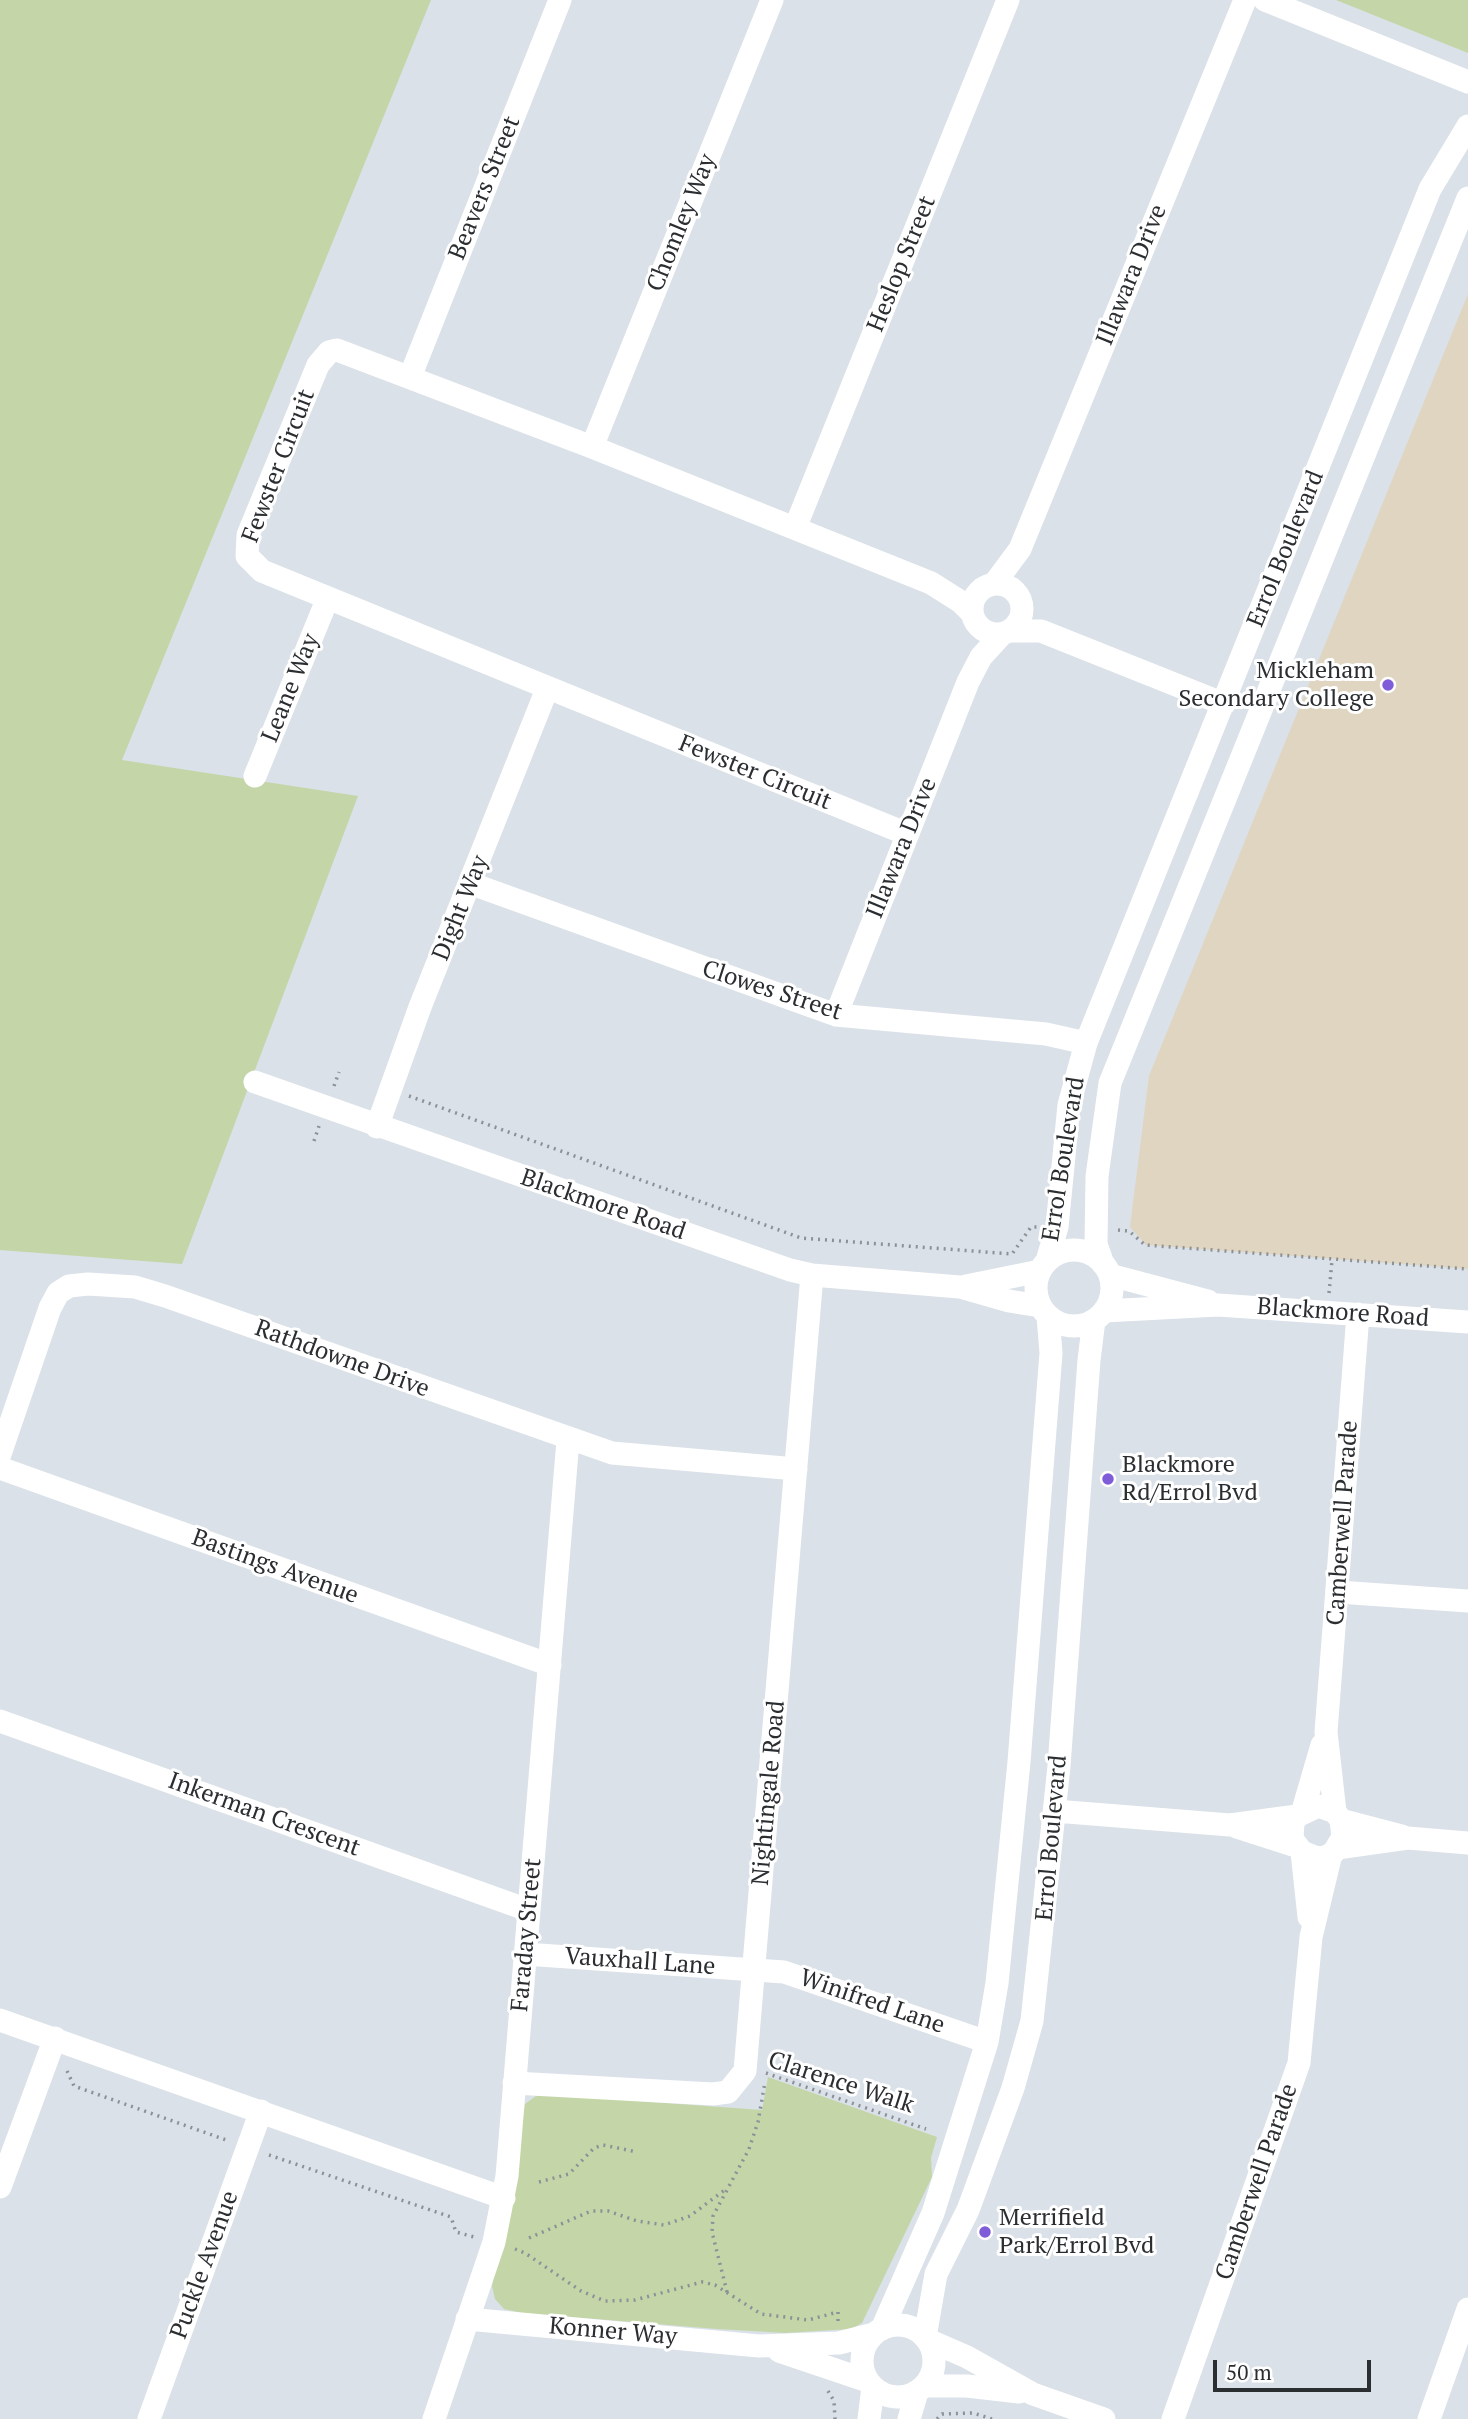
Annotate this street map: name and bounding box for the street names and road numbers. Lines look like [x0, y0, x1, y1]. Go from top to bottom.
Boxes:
street label: Beavers Street [443, 112, 527, 264]
street label: Chomley Way [641, 150, 723, 296]
street label: Heslop Street [862, 192, 942, 336]
street label: Illawara Drive [1091, 201, 1173, 349]
street label: Fewster Circuit [237, 385, 321, 547]
street label: Errol Boulevard [1242, 467, 1330, 631]
street label: Leane Way [256, 629, 326, 747]
street label: Fewster Circuit [675, 729, 835, 817]
street label: Illawara Drive [861, 774, 943, 922]
street label: Dight Way [427, 851, 495, 965]
street label: Clowes Street [699, 955, 845, 1027]
street label: Errol Boulevard [1037, 1075, 1091, 1243]
street label: Blackmore Road [517, 1163, 689, 1247]
street label: Blackmore Road [1256, 1293, 1430, 1333]
street label: Rathdowne Drive [251, 1314, 433, 1404]
street label: Camberwell Parade [1321, 1419, 1365, 1627]
street label: Bastings Avenue [188, 1524, 362, 1610]
street label: Nightingale Road [747, 1699, 791, 1887]
street label: Errol Boulevard [1030, 1754, 1074, 1922]
street label: Inkerman Crescent [164, 1767, 364, 1863]
street label: Faraday Street [506, 1857, 548, 2013]
street label: Vauxhall Lane [564, 1942, 716, 1982]
street label: Winifred Lane [796, 1964, 948, 2040]
street label: Clarence Walk [764, 2046, 918, 2120]
street label: Camberwell Parade [1210, 2080, 1304, 2284]
street label: Puckle Avenue [165, 2187, 245, 2343]
street label: Konner Way [548, 2312, 678, 2352]

